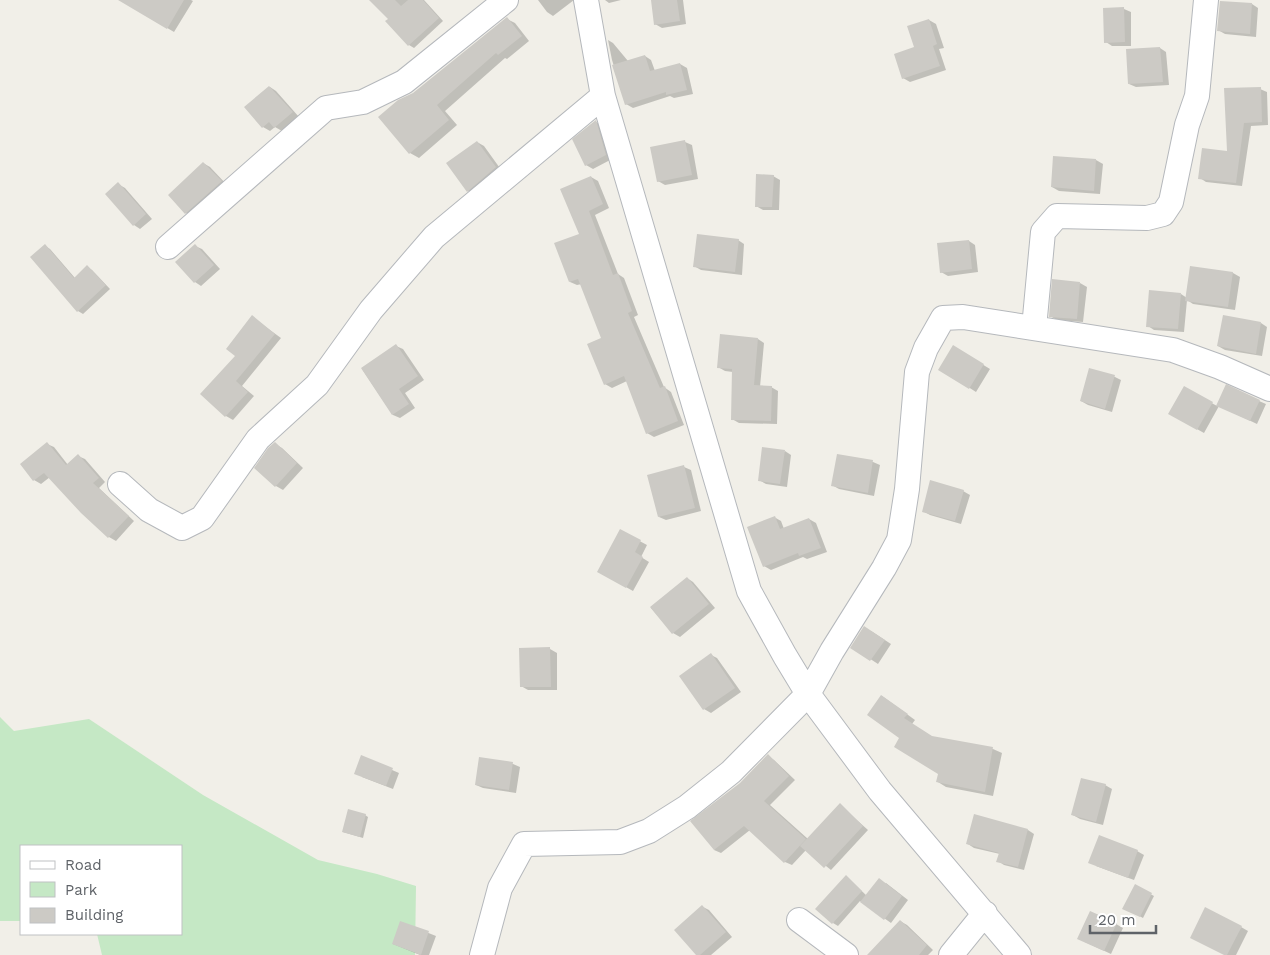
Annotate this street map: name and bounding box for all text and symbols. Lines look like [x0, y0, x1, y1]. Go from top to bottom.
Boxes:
legend [20, 845, 182, 935]
text: Road [65, 856, 102, 874]
text: Park [65, 881, 98, 899]
scale bar [1090, 902, 1156, 934]
text: Building [65, 906, 123, 924]
text: 20 m [1098, 911, 1136, 929]

